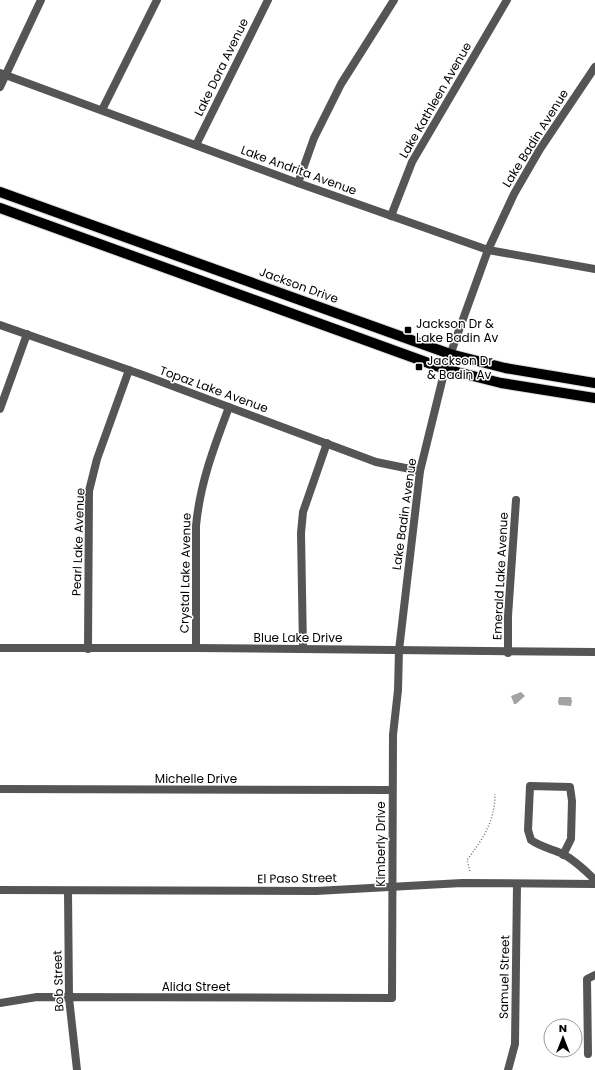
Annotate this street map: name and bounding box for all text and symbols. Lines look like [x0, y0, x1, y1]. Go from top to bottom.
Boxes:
street label: Lake Dora Avenue [190, 15, 252, 119]
street label: Lake Kathleen Avenue [395, 39, 475, 161]
street label: Lake Badin Avenue [498, 86, 572, 190]
street label: Lake Andrita Avenue [239, 141, 359, 199]
street label: Jackson Drive [257, 263, 341, 307]
place label: Jackson Dr & Lake Badin Av [416, 315, 499, 346]
marker: Jackson Dr & Lake Badin Av [403, 325, 413, 335]
place label: Jackson Dr & Badin Av [427, 352, 493, 383]
street label: Topaz Lake Avenue [157, 361, 271, 417]
marker: Jackson Dr & Badin Av [414, 362, 424, 372]
street label: Lake Badin Avenue [388, 457, 420, 571]
street label: Pearl Lake Avenue [68, 488, 88, 596]
street label: Emerald Lake Avenue [488, 512, 512, 640]
street label: Crystal Lake Avenue [175, 513, 195, 633]
street label: Blue Lake Drive [254, 629, 342, 646]
street label: Michelle Drive [155, 770, 237, 787]
street label: Kimberly Drive [372, 801, 389, 887]
street label: El Paso Street [257, 869, 337, 887]
street label: Samuel Street [495, 935, 513, 1019]
street label: Bob Street [48, 950, 68, 1012]
street label: Alida Street [162, 978, 230, 995]
north arrow [543, 1018, 583, 1058]
text: N [559, 1020, 567, 1036]

